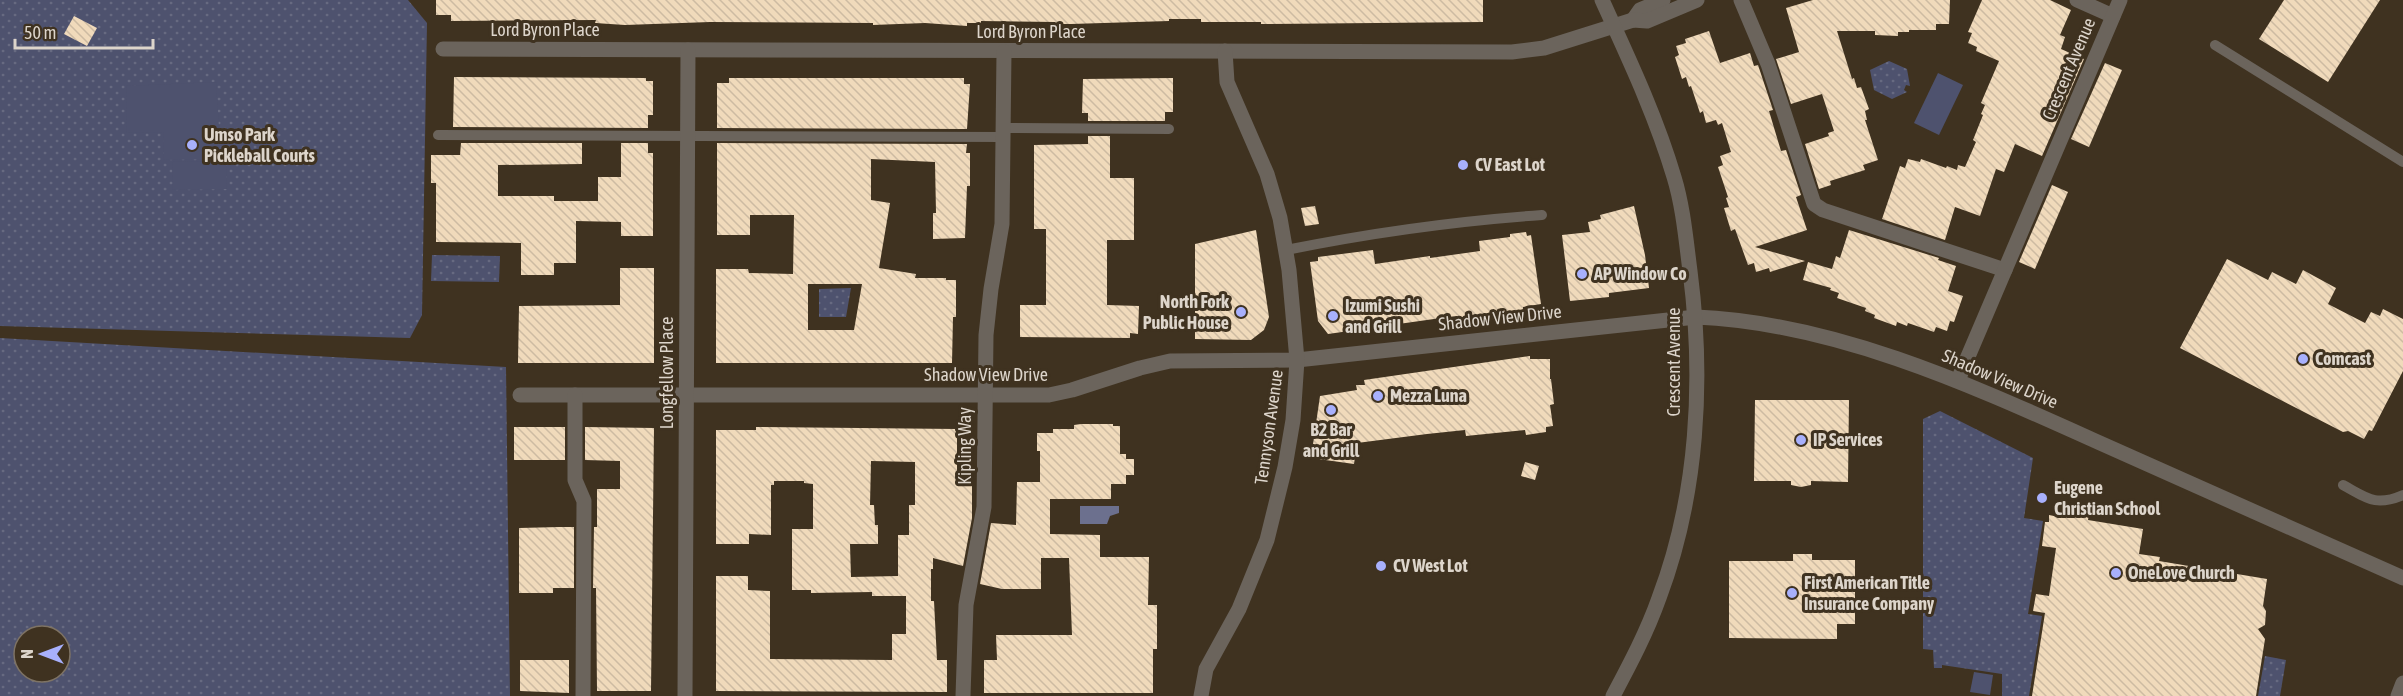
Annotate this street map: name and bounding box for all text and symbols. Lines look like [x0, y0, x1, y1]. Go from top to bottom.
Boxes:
scale bar [15, 12, 153, 50]
street label: Crescent Avenue [2038, 15, 2099, 123]
street label: Lord Byron Place [490, 19, 600, 40]
street label: Lord Byron Place [976, 21, 1086, 42]
text: 50 m [24, 22, 56, 43]
place label: Umso Park Pickleball Courts [204, 124, 316, 166]
marker: Umso Park Pickleball Courts [185, 138, 199, 152]
place label: CV East Lot [1475, 154, 1546, 175]
marker: CV East Lot [1456, 158, 1470, 172]
place label: AP Window Co [1593, 263, 1687, 284]
marker: AP Window Co [1575, 267, 1589, 281]
place label: North Fork Public House [1143, 291, 1230, 333]
place label: Izumi Sushi and Grill [1345, 295, 1420, 337]
street label: Shadow View Drive [1437, 301, 1563, 334]
marker: North Fork Public House [1234, 305, 1248, 319]
street label: Crescent Avenue [1663, 308, 1684, 416]
marker: Izumi Sushi and Grill [1326, 309, 1340, 323]
street label: Longfellow Place [656, 317, 677, 429]
street label: Shadow View Drive [1939, 345, 2061, 412]
place label: Comcast [2315, 348, 2372, 369]
marker: Comcast [2296, 352, 2310, 366]
street label: Shadow View Drive [924, 364, 1048, 385]
street label: Tennyson Avenue [1250, 368, 1287, 486]
place label: Mezza Luna [1390, 385, 1467, 406]
marker: Mezza Luna [1371, 389, 1385, 403]
marker: B2 Bar and Grill [1324, 403, 1338, 417]
street label: Kipling Way [954, 407, 975, 485]
place label: B2 Bar and Grill [1303, 419, 1360, 461]
place label: IP Services [1813, 429, 1883, 450]
marker: IP Services [1794, 433, 1808, 447]
place label: Eugene Christian School [2054, 477, 2160, 519]
marker: Eugene Christian School [2035, 491, 2049, 505]
place label: CV West Lot [1393, 555, 1468, 576]
marker: CV West Lot [1374, 559, 1388, 573]
place label: OneLove Church [2128, 562, 2235, 583]
marker: OneLove Church [2109, 566, 2123, 580]
place label: First American Title Insurance Company [1804, 572, 1935, 614]
marker: First American Title Insurance Company [1785, 586, 1799, 600]
north arrow [12, 624, 72, 684]
text: N [18, 649, 36, 659]

